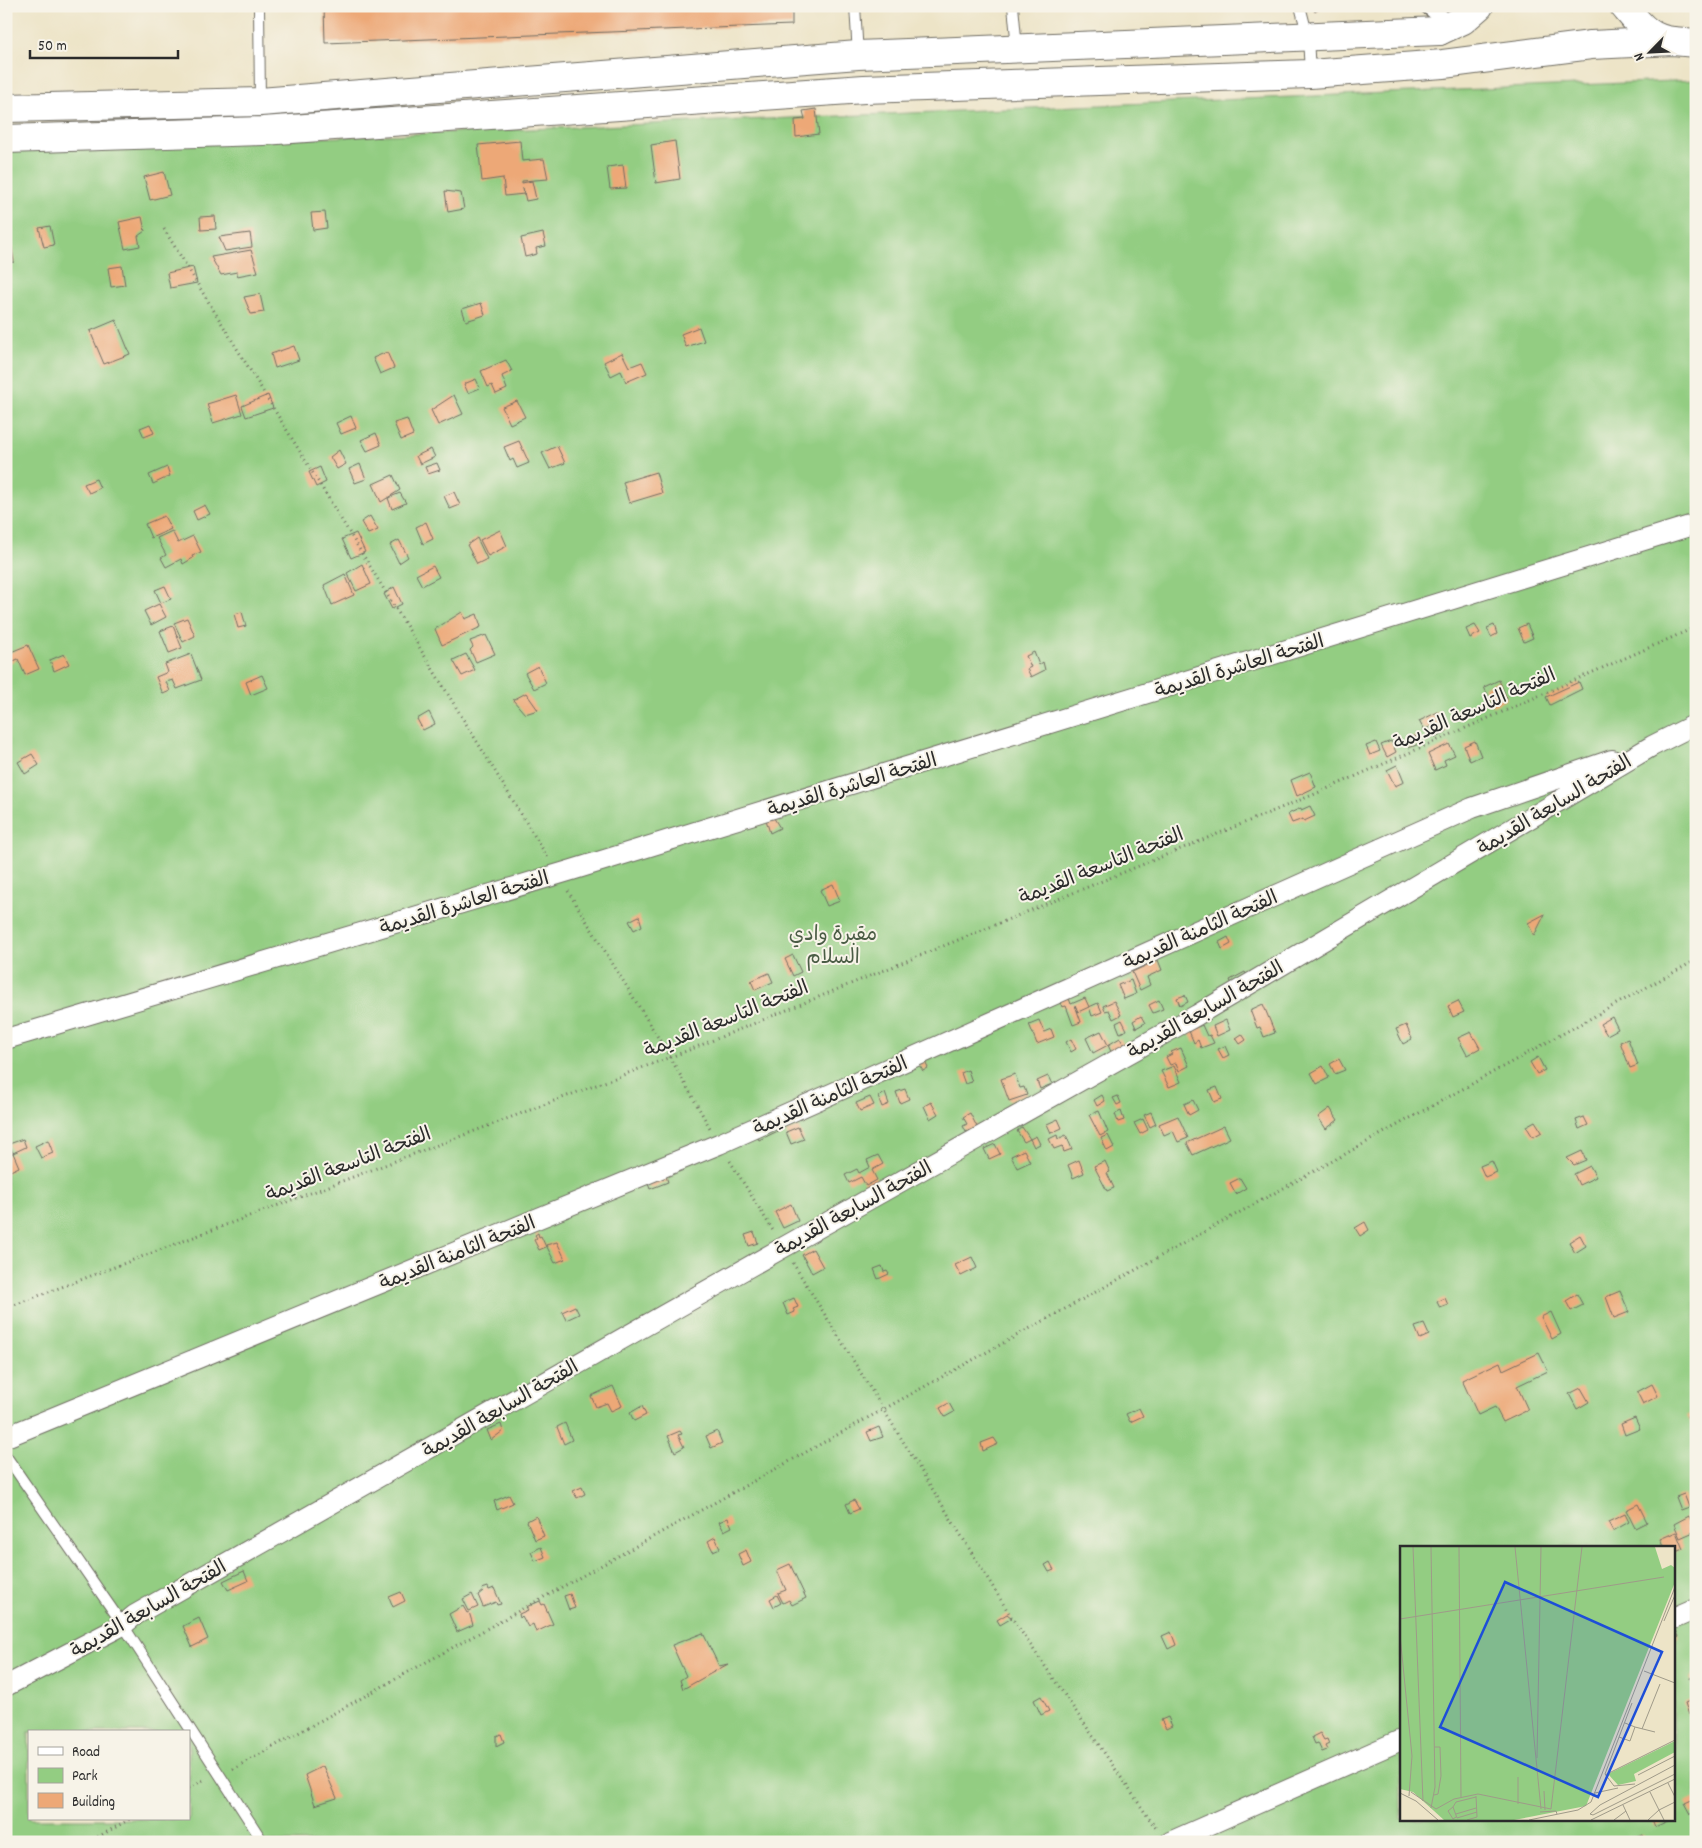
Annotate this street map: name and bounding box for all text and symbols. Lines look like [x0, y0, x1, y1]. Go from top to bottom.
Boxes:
scale bar [30, 28, 178, 60]
north arrow [1624, 28, 1674, 78]
text: 50 m [38, 36, 67, 58]
text: N [1629, 49, 1650, 64]
street label: الفتحة العاشرة القديمة [1152, 629, 1328, 707]
street label: الفتحة التاسعة القديمة [1389, 662, 1561, 759]
street label: الفتحة العاشرة القديمة [765, 748, 941, 826]
street label: الفتحة السابعة القديمة [1473, 749, 1638, 864]
street label: الفتحة التاسعة القديمة [1016, 822, 1189, 914]
street label: الفتحة العاشرة القديمة [377, 866, 553, 944]
street label: الفتحة الثامنة القديمة [1119, 885, 1283, 978]
park label: مقبرة وادي السلام [789, 922, 877, 973]
street label: الفتحة السابعة القديمة [1123, 955, 1290, 1068]
street label: الفتحة التاسعة القديمة [641, 975, 814, 1067]
street label: الفتحة الثامنة القديمة [749, 1051, 913, 1144]
street label: الفتحة التاسعة القديمة [262, 1121, 436, 1210]
street label: الفتحة السابعة القديمة [771, 1156, 938, 1266]
street label: الفتحة الثامنة القديمة [376, 1211, 541, 1299]
street label: الفتحة السابعة القديمة [418, 1354, 585, 1467]
inset map [1400, 1546, 1674, 1820]
street label: الفتحة السابعة القديمة [66, 1554, 233, 1667]
legend [28, 1730, 190, 1820]
text: Road [72, 1742, 100, 1764]
text: Park [72, 1766, 98, 1788]
text: Building [72, 1792, 115, 1814]

